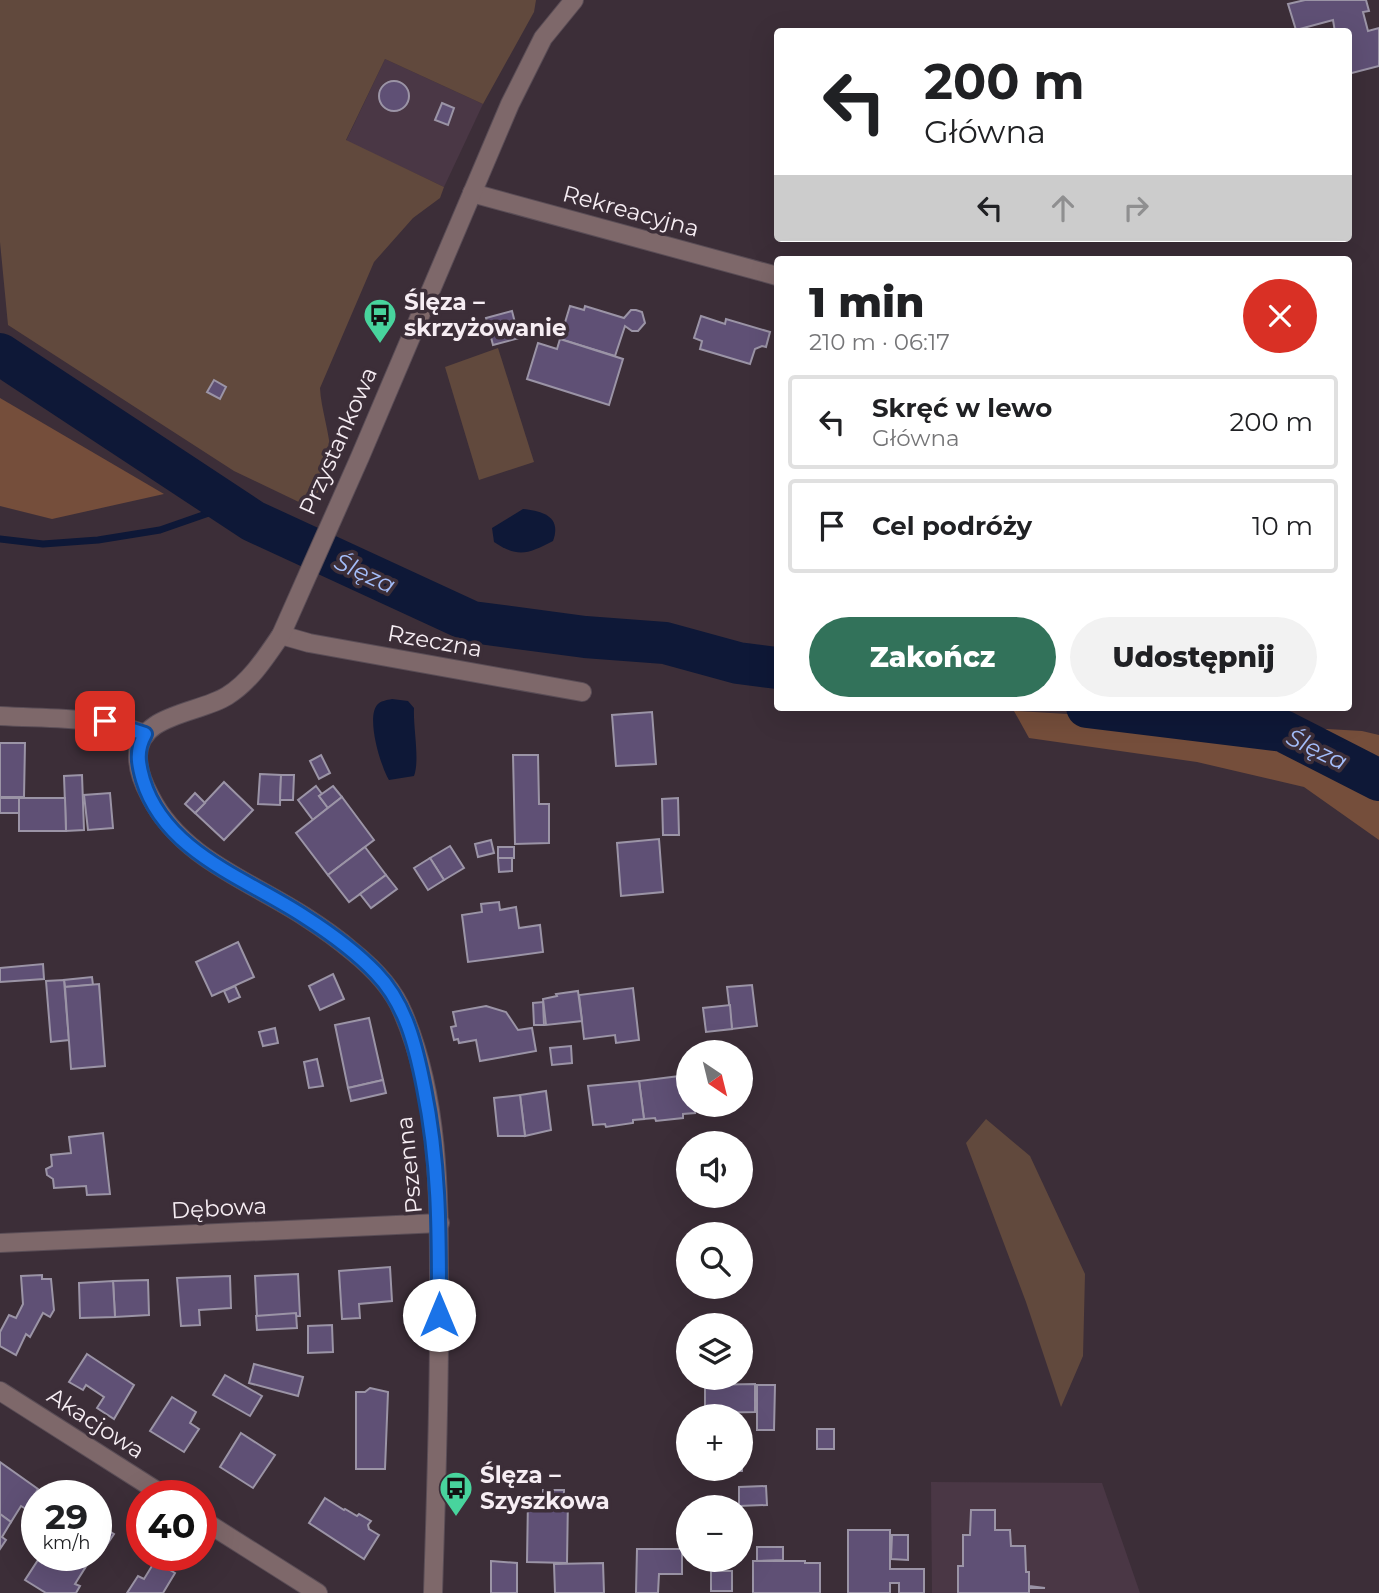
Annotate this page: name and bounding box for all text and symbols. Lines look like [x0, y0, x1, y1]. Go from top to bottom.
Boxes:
text: 200 m [924, 52, 1085, 111]
icon: left [809, 56, 900, 147]
text: Główna [924, 112, 1046, 151]
street label: Rekreacyjna [560, 179, 702, 243]
icon: left [971, 189, 1009, 227]
icon: ahead [1044, 189, 1082, 227]
icon: right [1117, 189, 1155, 227]
text: 1 min [809, 276, 925, 328]
button: close [1243, 279, 1317, 353]
place label: Ślęza – skrzyżowanie [404, 288, 567, 342]
bus stop icon: Ślęza – skrzyżowanie [361, 296, 399, 345]
text: 210 m · 06:17 [809, 328, 950, 356]
street label: Przystankowa [293, 363, 383, 519]
text: Skręć w lewo [872, 392, 1052, 424]
icon: left [813, 403, 851, 441]
text: 200 m [1229, 406, 1313, 438]
text: Główna [872, 424, 960, 452]
icon: arrive [813, 507, 851, 545]
text: Cel podróży [872, 510, 1032, 542]
text: 10 m [1252, 510, 1313, 542]
water label: Ślęza [330, 546, 400, 600]
button: Zakończ [809, 617, 1056, 697]
button: Udostępnij [1070, 617, 1317, 697]
street label: Rzeczna [385, 619, 485, 663]
pin [75, 691, 135, 751]
icon: arrive [86, 702, 124, 740]
water label: Ślęza [1282, 722, 1352, 776]
north arrow [676, 1040, 752, 1116]
map controls [676, 1040, 753, 1572]
street label: Pszenna [390, 1115, 428, 1215]
button: sound [676, 1131, 753, 1208]
street label: Dębowa [170, 1192, 268, 1224]
button: search [676, 1222, 753, 1299]
position arrow [402, 1278, 476, 1352]
button: layers [676, 1313, 753, 1390]
street label: Akacjowa [42, 1381, 150, 1465]
button: + [676, 1404, 753, 1481]
place label: Ślęza – Szyszkowa [480, 1461, 610, 1515]
bus stop icon: Ślęza – Szyszkowa [437, 1469, 475, 1518]
speed limit sign: 40 [126, 1480, 217, 1571]
text: 29 [45, 1495, 88, 1538]
button: − [676, 1495, 753, 1572]
text: km/h [42, 1532, 91, 1554]

